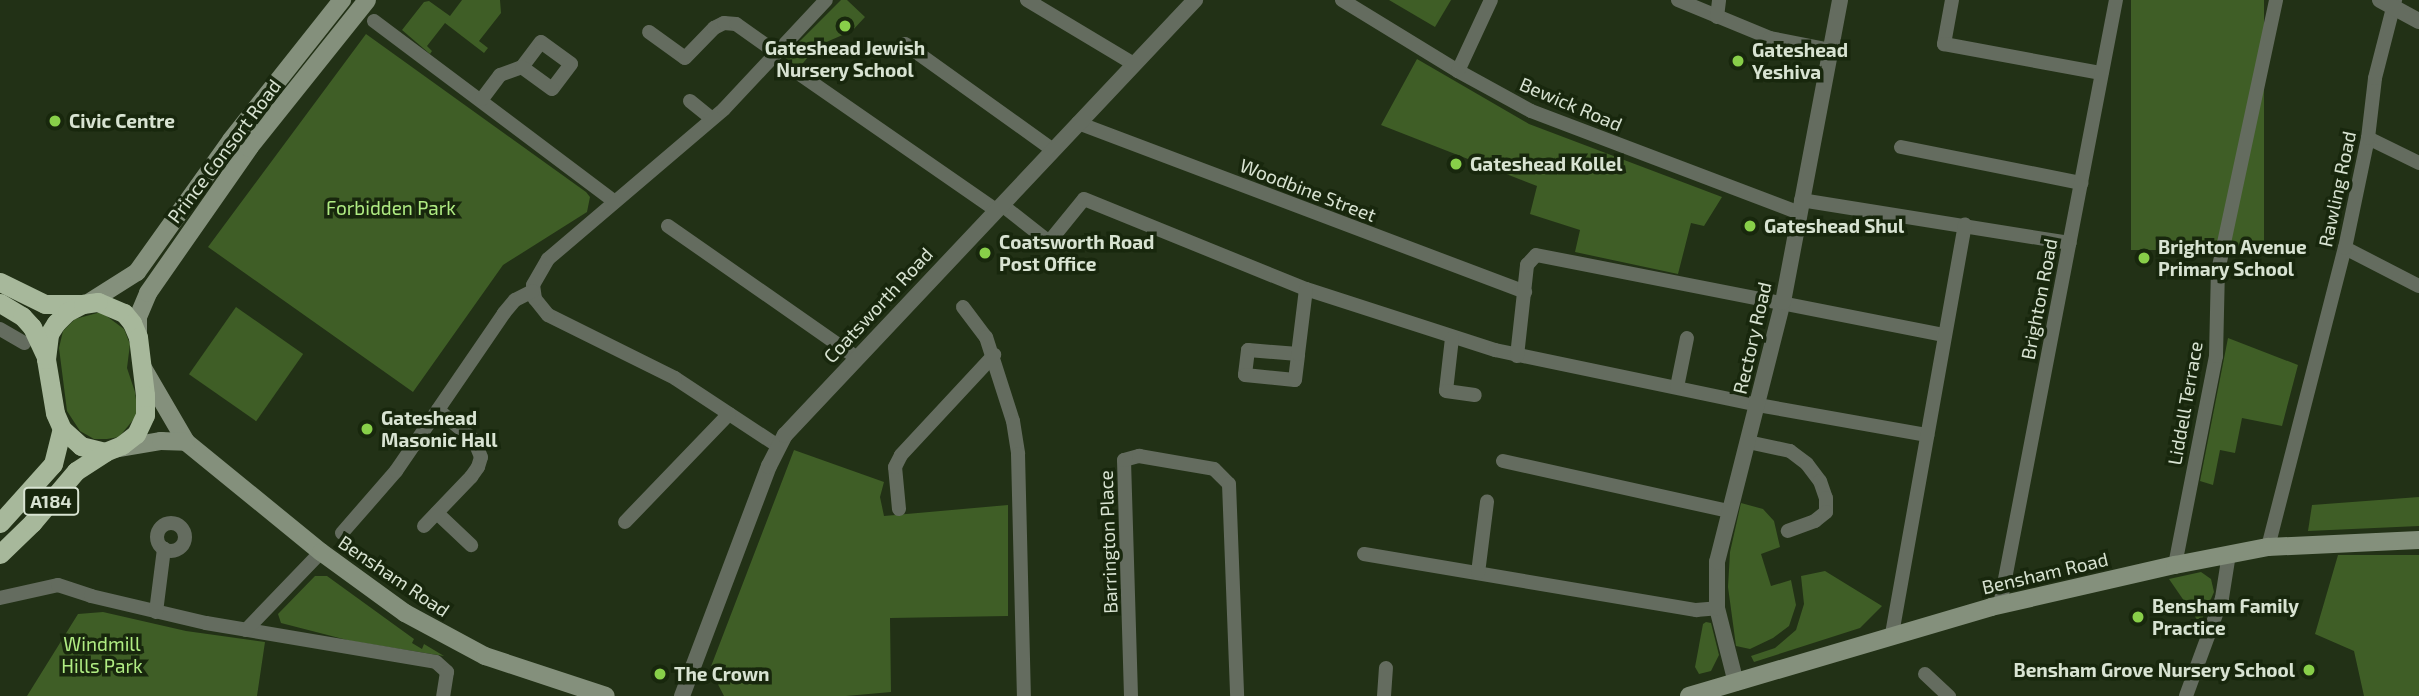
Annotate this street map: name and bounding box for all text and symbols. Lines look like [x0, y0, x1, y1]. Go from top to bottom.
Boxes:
marker: Gateshead Jewish Nursery School [837, 18, 853, 34]
place label: Gateshead Jewish Nursery School [765, 37, 925, 81]
place label: Gateshead Yeshiva [1752, 39, 1848, 83]
marker: Gateshead Yeshiva [1730, 53, 1746, 69]
street label: Bewick Road [1516, 72, 1626, 136]
street label: Prince Consort Road [163, 75, 285, 227]
place label: Civic Centre [69, 110, 175, 132]
marker: Civic Centre [47, 113, 63, 129]
street label: Rawling Road [2314, 129, 2360, 249]
place label: Gateshead Kollel [1470, 153, 1622, 175]
street label: Woodbine Street [1237, 154, 1379, 226]
marker: Gateshead Kollel [1448, 156, 1464, 172]
park label: Forbidden Park [326, 197, 456, 219]
place label: Gateshead Shul [1764, 215, 1904, 237]
marker: Gateshead Shul [1742, 218, 1758, 234]
place label: Coatsworth Road Post Office [999, 231, 1154, 275]
place label: Brighton Avenue Primary School [2158, 236, 2307, 280]
street label: Brighton Road [2016, 237, 2062, 361]
street label: Coatsworth Road [819, 243, 937, 367]
marker: Coatsworth Road Post Office [977, 245, 993, 261]
marker: Brighton Avenue Primary School [2136, 250, 2152, 266]
street label: Rectory Road [1728, 279, 1776, 397]
street label: Liddell Terrace [2163, 339, 2207, 467]
place label: Gateshead Masonic Hall [381, 407, 497, 451]
marker: Gateshead Masonic Hall [359, 421, 375, 437]
street label: Barrington Place [1094, 470, 1122, 614]
road number: A184 [23, 486, 79, 516]
street label: Bensham Road [334, 531, 454, 621]
street label: Bensham Road [1980, 547, 2110, 599]
place label: Bensham Family Practice [2152, 595, 2299, 639]
marker: Bensham Family Practice [2130, 609, 2146, 625]
park label: Windmill Hills Park [61, 633, 143, 677]
place label: Bensham Grove Nursery School [2013, 659, 2295, 681]
marker: Bensham Grove Nursery School [2301, 662, 2317, 678]
place label: The Crown [674, 663, 769, 685]
marker: The Crown [652, 666, 668, 682]

